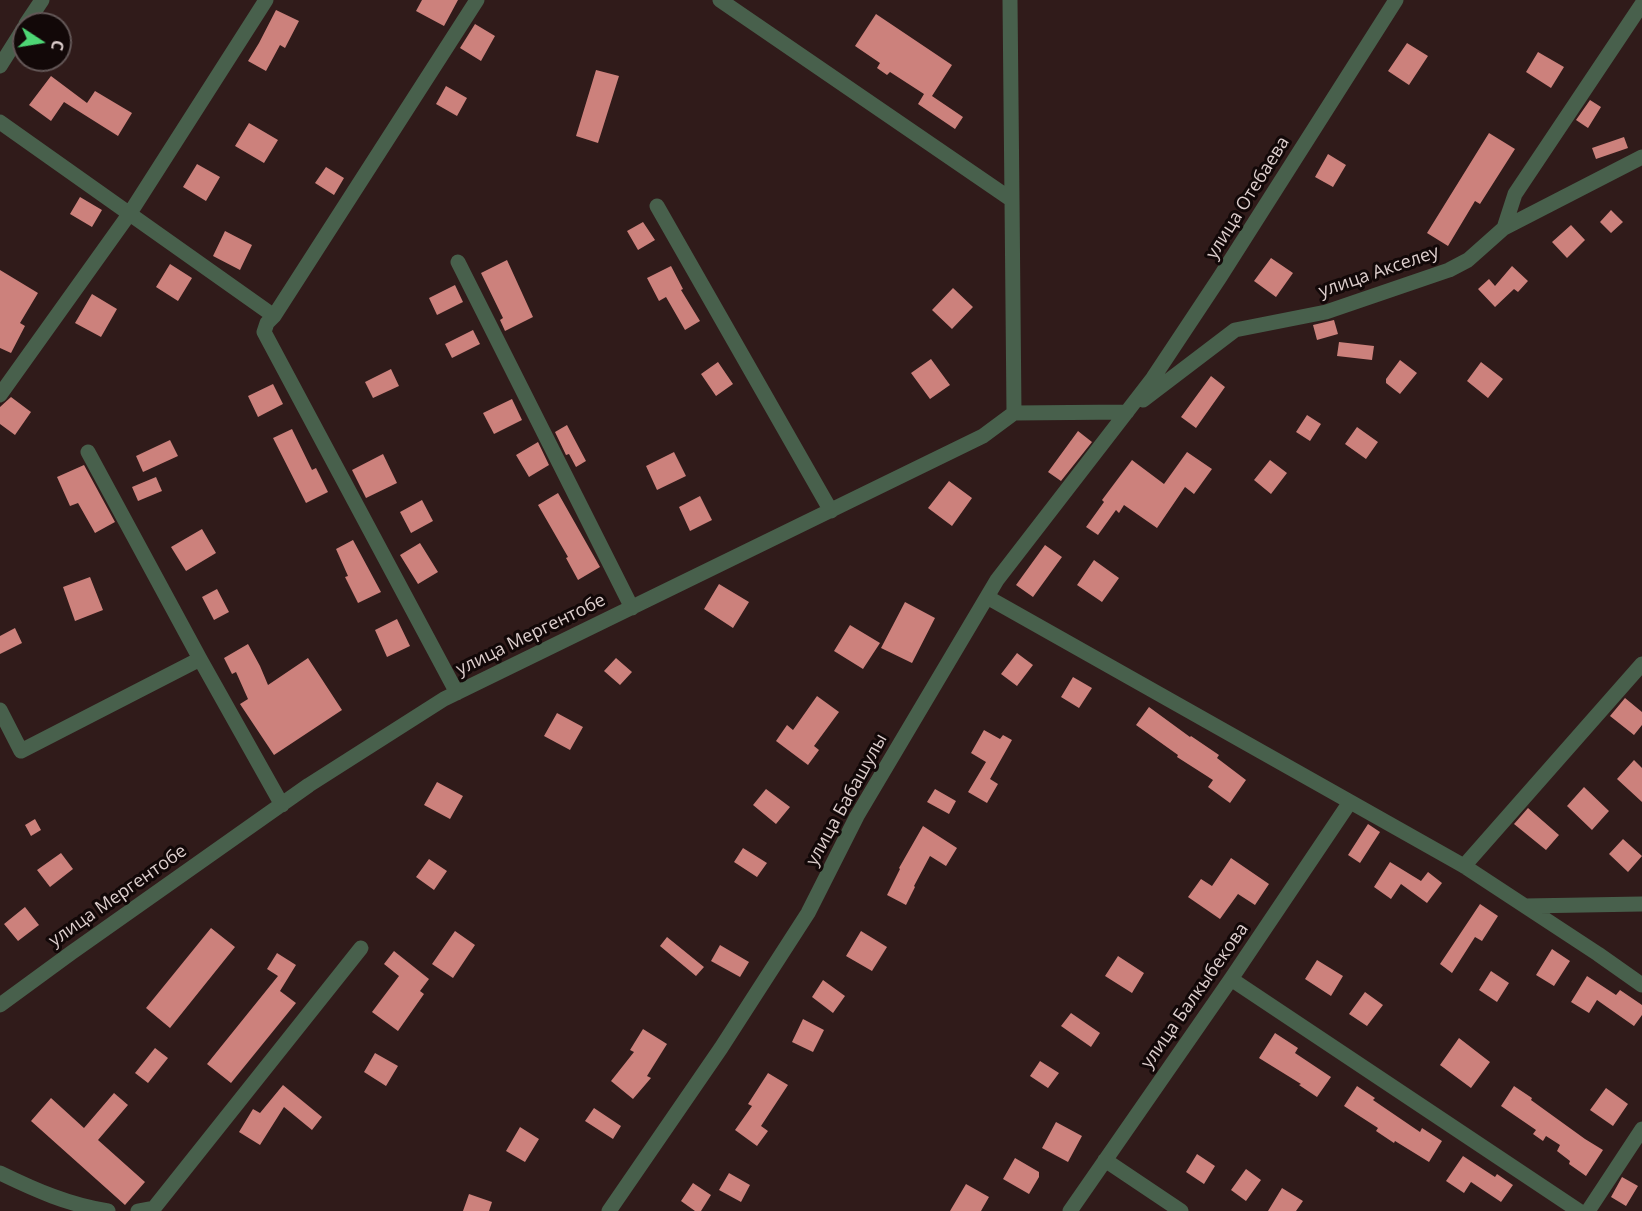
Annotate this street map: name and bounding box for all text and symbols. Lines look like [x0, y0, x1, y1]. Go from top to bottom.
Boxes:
north arrow [12, 12, 72, 72]
text: С [46, 38, 69, 53]
street label: улица Отебаева [1202, 133, 1294, 263]
street label: улица Акселеу [1316, 241, 1442, 303]
street label: улица Мергентобе [453, 589, 609, 681]
street label: улица Бабашулы [802, 730, 892, 870]
street label: улица Мергентобе [45, 840, 191, 952]
street label: улица Балкыбекова [1137, 919, 1253, 1073]

